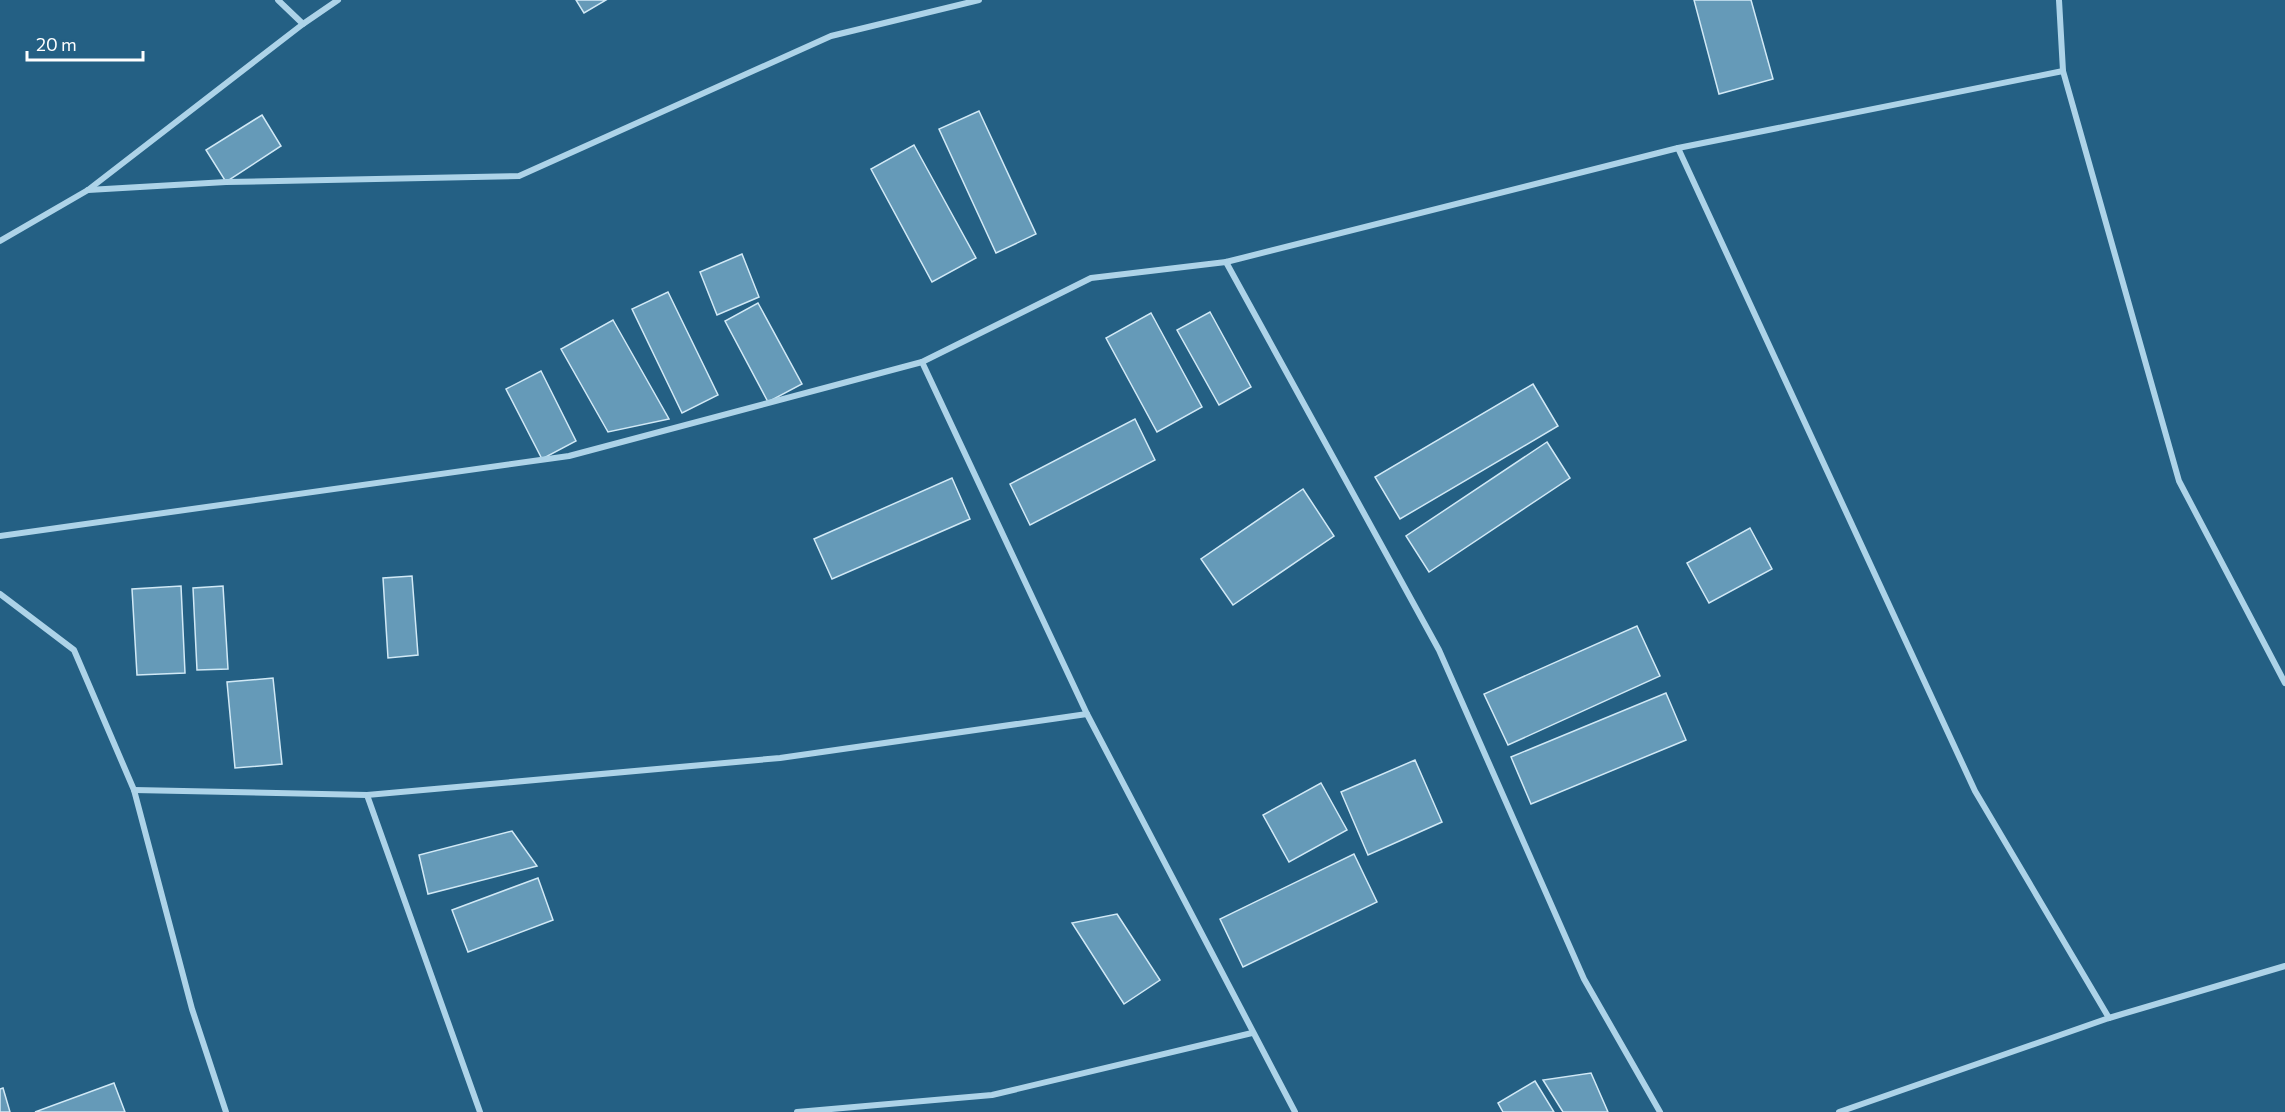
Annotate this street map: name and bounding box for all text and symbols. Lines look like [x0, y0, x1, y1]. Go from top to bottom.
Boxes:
scale bar [27, 24, 142, 62]
text: 20 m [36, 33, 77, 55]

